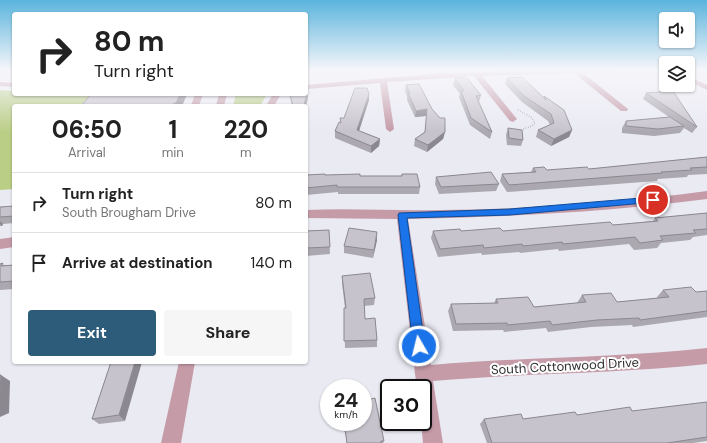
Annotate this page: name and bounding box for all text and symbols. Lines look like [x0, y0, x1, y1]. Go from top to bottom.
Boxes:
map controls [659, 12, 695, 92]
button: sound [659, 12, 695, 48]
text: 80 m [94, 23, 164, 60]
icon: right [28, 28, 80, 80]
button: layers [659, 56, 695, 92]
text: Turn right [94, 59, 174, 83]
text: 06:50 [52, 114, 122, 145]
text: 1 [168, 114, 177, 145]
text: 220 [224, 114, 268, 145]
text: Arrival [68, 144, 106, 161]
text: min [162, 144, 184, 161]
text: m [240, 144, 252, 161]
pin [636, 183, 670, 217]
text: Turn right [62, 184, 133, 204]
icon: arrive [642, 189, 664, 211]
icon: right [28, 192, 50, 214]
text: 80 m [255, 193, 292, 213]
text: South Brougham Drive [62, 204, 196, 221]
icon: arrive [28, 252, 50, 274]
text: Arrive at destination [62, 253, 213, 273]
text: 140 m [251, 253, 292, 273]
button: Exit [28, 310, 156, 356]
button: Share [164, 310, 292, 356]
position arrow [398, 325, 440, 367]
street label: South Cottonwood Drive [491, 354, 639, 378]
speed limit sign: 30 [380, 379, 432, 431]
text: 24 [334, 387, 358, 413]
text: km/h [334, 408, 358, 421]

